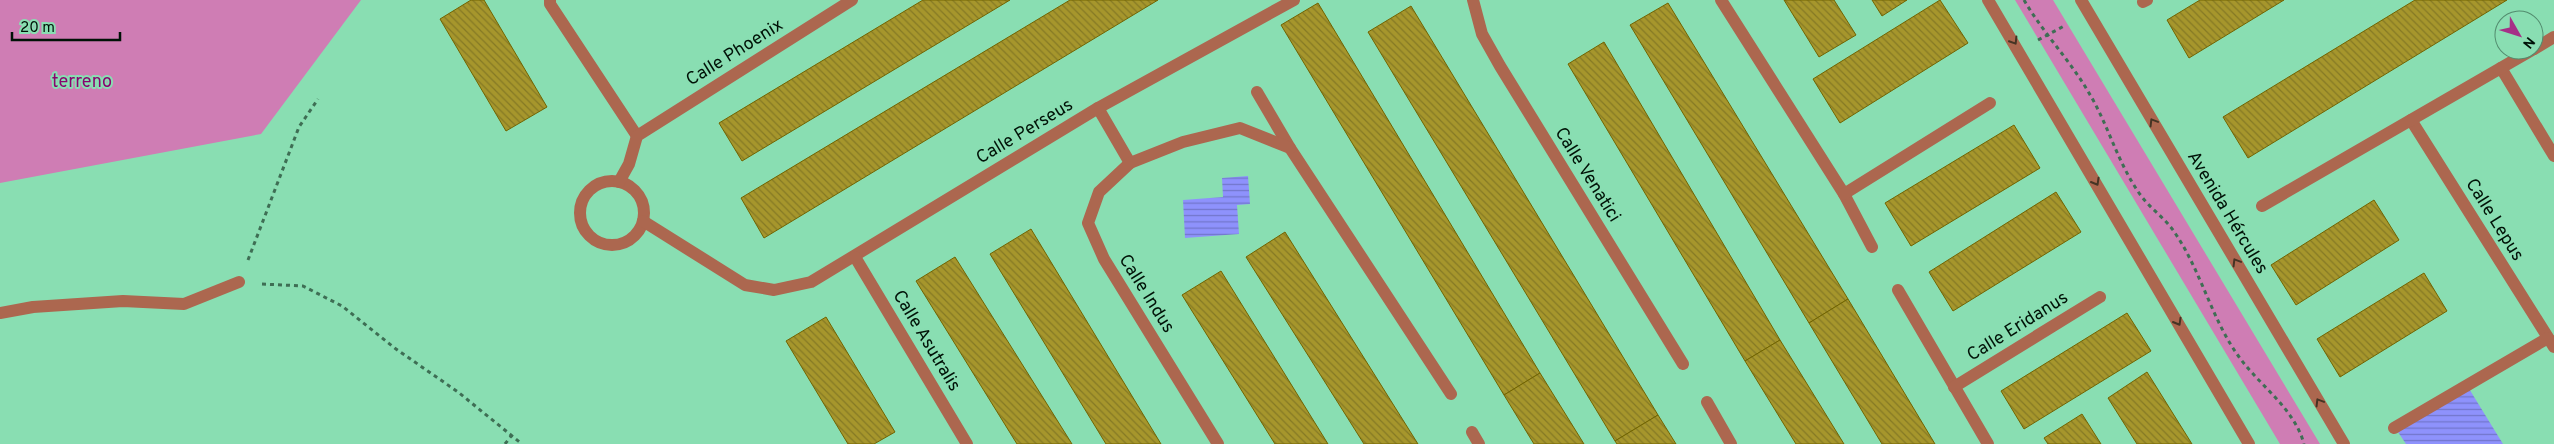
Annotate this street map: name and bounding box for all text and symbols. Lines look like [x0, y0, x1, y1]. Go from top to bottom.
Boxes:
scale bar [12, 10, 120, 42]
north arrow [2494, 10, 2544, 60]
street label: Calle Phoenix [682, 14, 788, 92]
text: 20 m [20, 19, 55, 38]
text: N [2518, 33, 2538, 51]
one-way arrow [2007, 36, 2017, 45]
park label: terreno [52, 71, 112, 94]
street label: Calle Perseus [972, 94, 1078, 170]
one-way arrow [2150, 119, 2160, 128]
street label: Calle Venatici [1549, 123, 1625, 227]
street label: Avenida Hércules [2181, 147, 2273, 279]
street label: Calle Lepus [2460, 174, 2528, 266]
one-way arrow [2090, 176, 2100, 185]
street label: Calle Indus [1113, 250, 1179, 338]
one-way arrow [2233, 259, 2243, 268]
street label: Calle Asutralis [887, 286, 965, 396]
street label: Calle Eridanus [1963, 287, 2073, 367]
one-way arrow [2171, 317, 2181, 326]
one-way arrow [2315, 399, 2325, 408]

